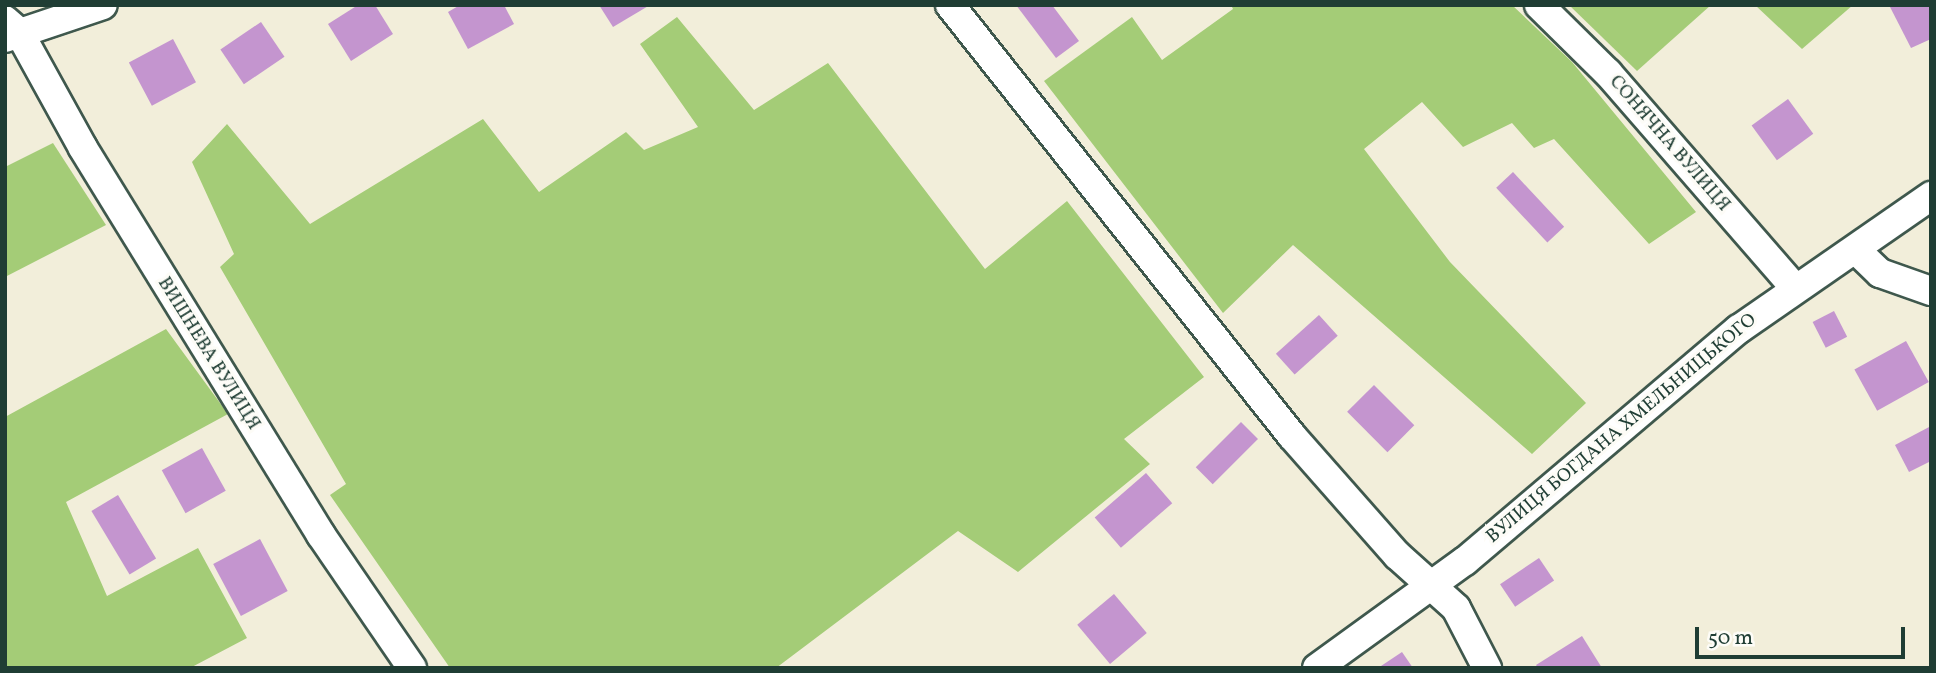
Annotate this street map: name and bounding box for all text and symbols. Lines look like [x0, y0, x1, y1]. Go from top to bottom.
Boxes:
street label: СОНЯЧНА ВУЛИЦЯ [1604, 71, 1734, 217]
street label: ВИШНЕВА ВУЛИЦЯ [152, 273, 264, 435]
street label: ВУЛИЦЯ БОГДАНА ХМЕЛЬНИЦЬКОГО [1482, 309, 1762, 549]
scale bar [1698, 614, 1908, 658]
text: 50 m [1708, 624, 1753, 653]

